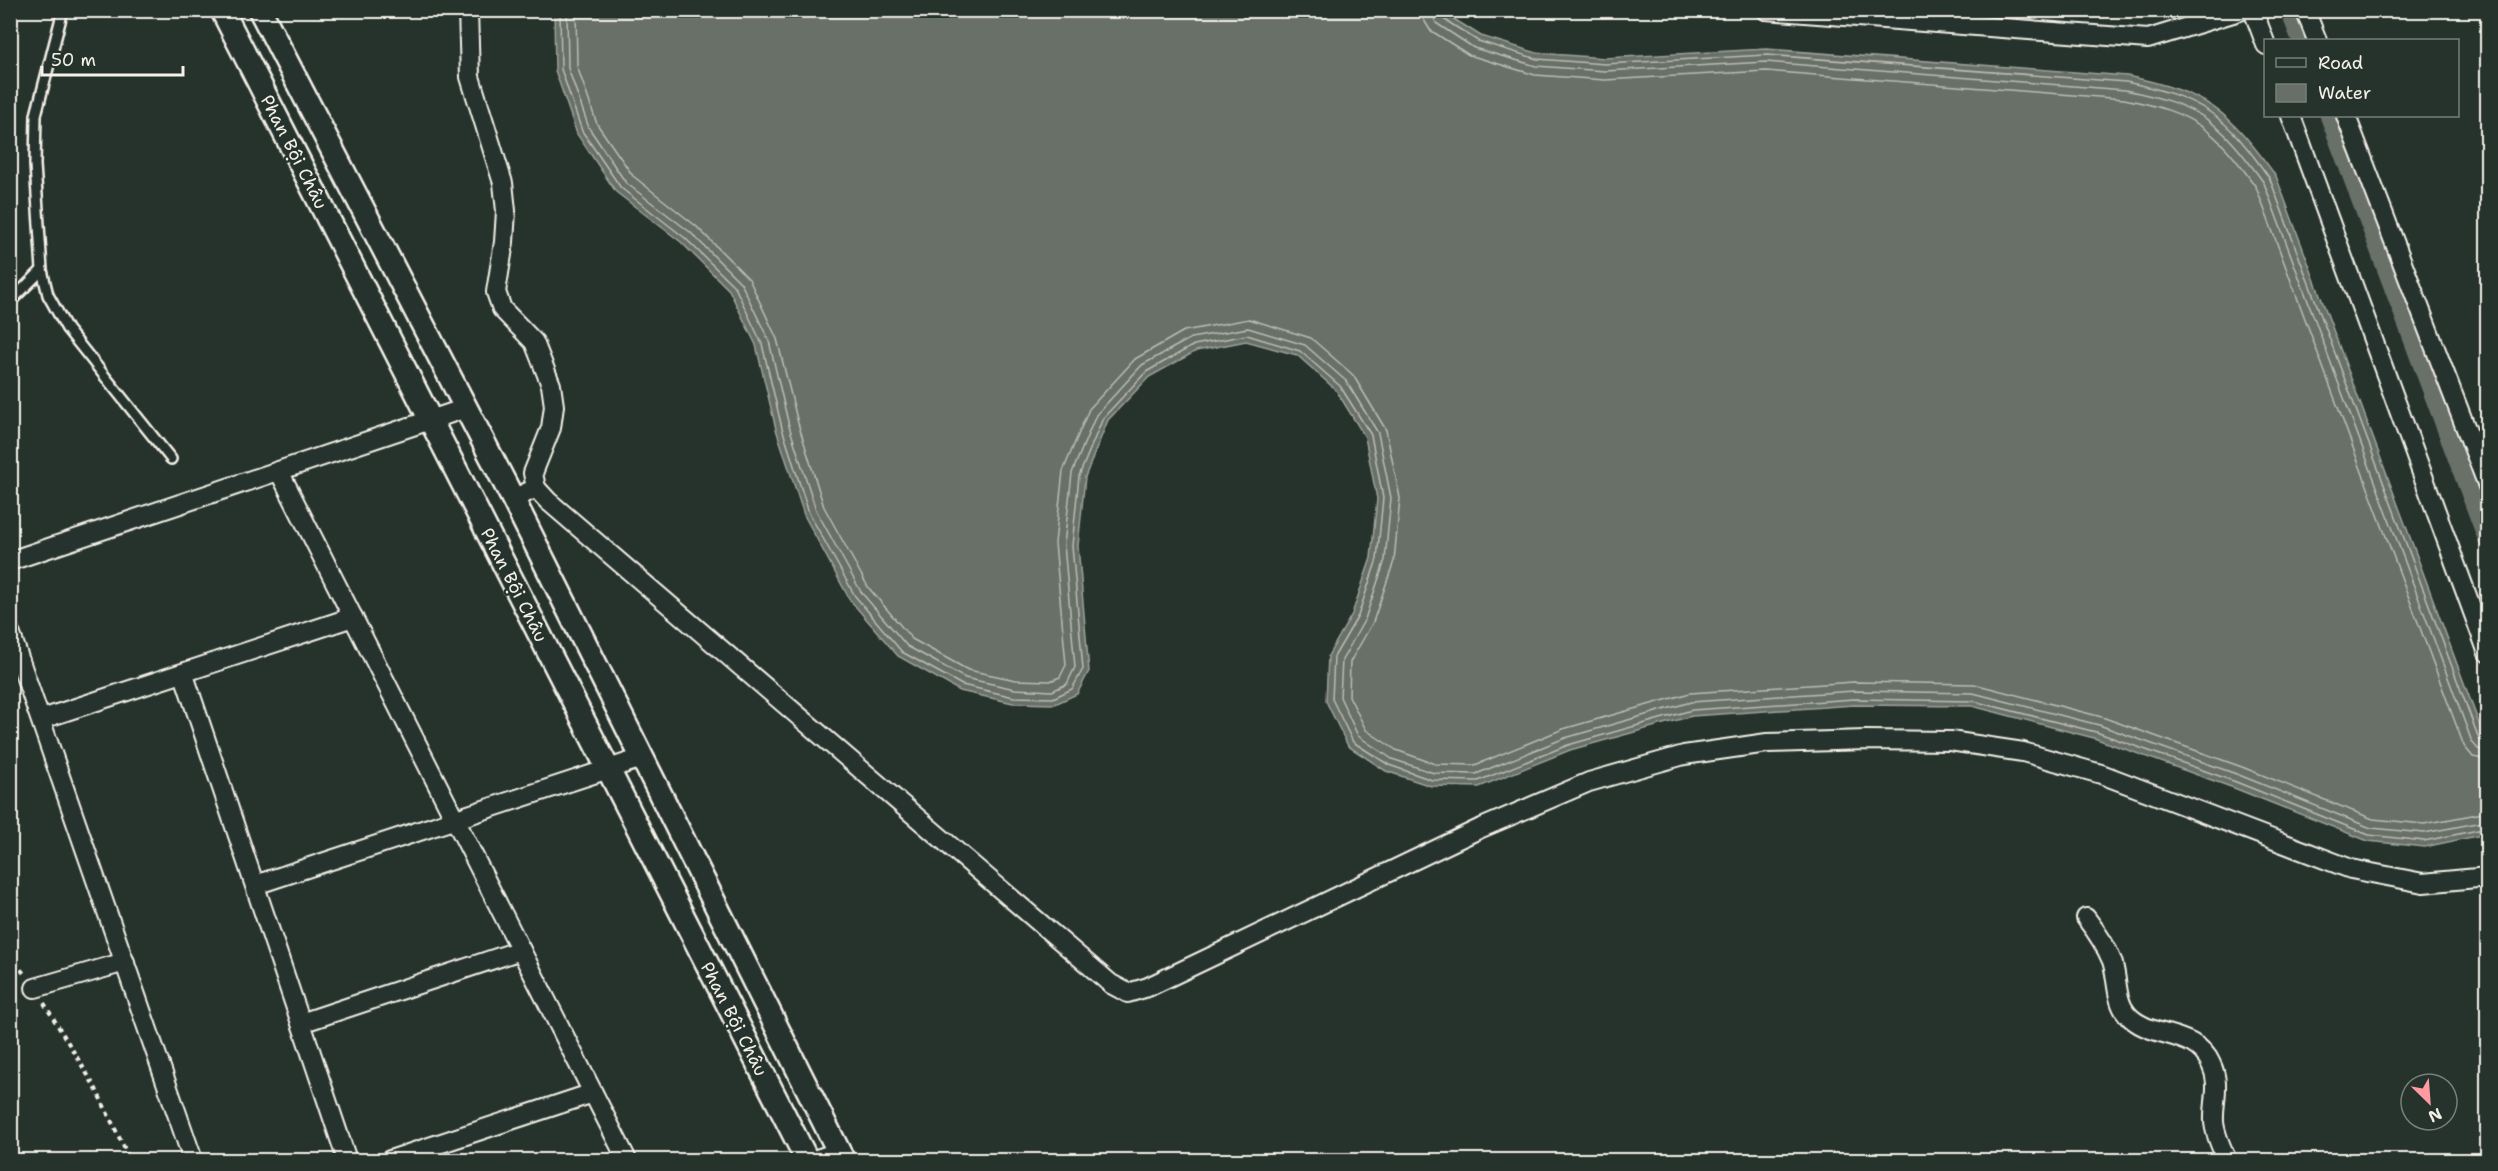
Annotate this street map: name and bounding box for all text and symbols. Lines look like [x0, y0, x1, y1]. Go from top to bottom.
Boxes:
scale bar [42, 39, 183, 77]
legend [2264, 39, 2459, 117]
text: 50 m [51, 48, 96, 72]
text: Road [2318, 51, 2363, 75]
text: Water [2318, 81, 2371, 105]
street label: Phan Bội Châu [255, 91, 333, 213]
street label: Phan Bội Châu [475, 524, 553, 646]
street label: Phan Bội Châu [695, 958, 773, 1080]
north arrow [2399, 1072, 2459, 1132]
text: N [2425, 1103, 2445, 1127]

